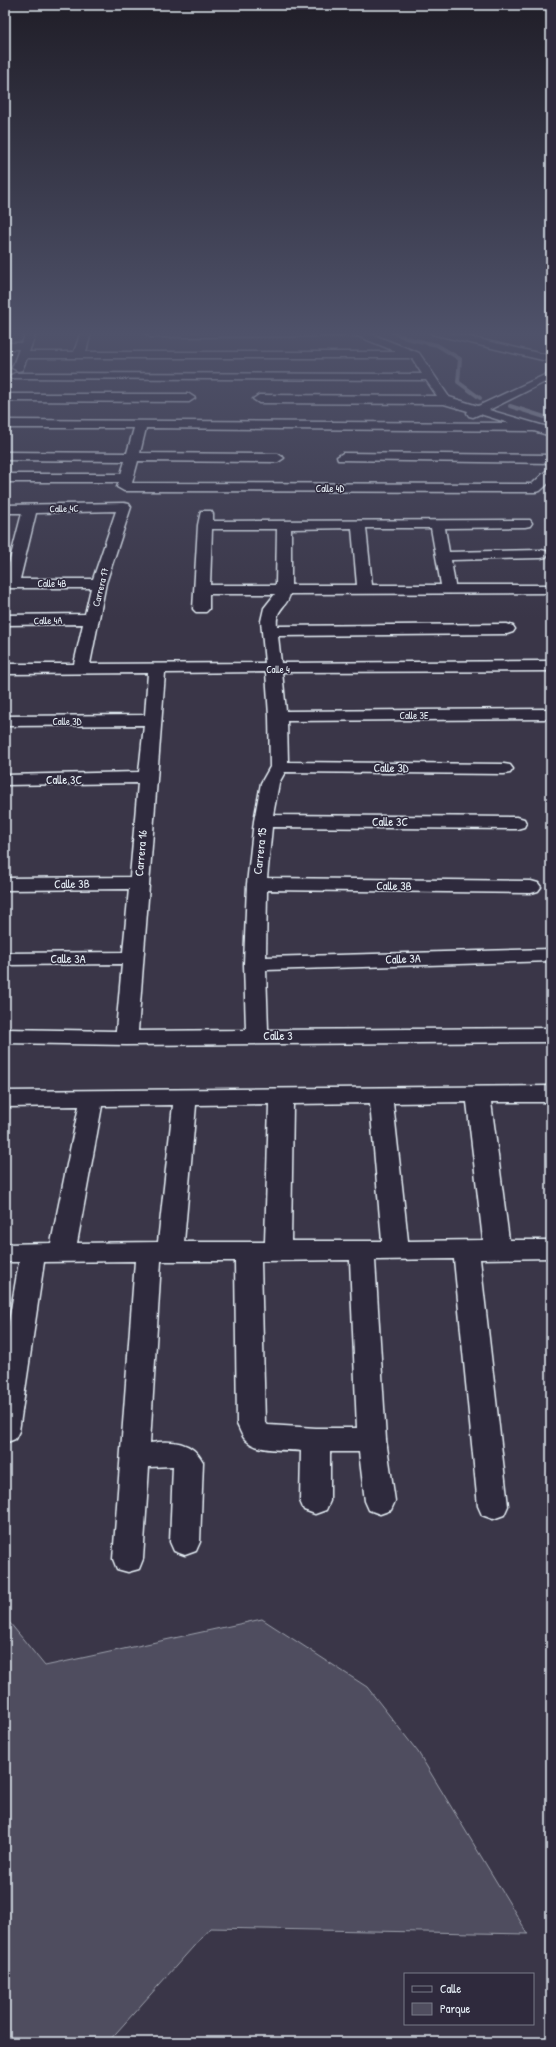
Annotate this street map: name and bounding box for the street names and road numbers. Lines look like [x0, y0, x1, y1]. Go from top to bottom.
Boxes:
street label: Calle 4D [316, 482, 344, 495]
street label: Calle 4C [49, 502, 79, 515]
street label: Carrera 17 [89, 566, 112, 608]
street label: Calle 4B [38, 577, 66, 590]
street label: Calle 4A [34, 614, 63, 627]
street label: Calle 4 [266, 663, 290, 676]
street label: Calle 3E [400, 709, 429, 722]
street label: Calle 3D [52, 715, 82, 728]
street label: Calle 3D [373, 759, 409, 776]
street label: Calle 3C [46, 771, 82, 788]
street label: Calle 3C [372, 813, 408, 830]
street label: Carrera 15 [249, 827, 270, 875]
street label: Carrera 16 [130, 829, 151, 877]
street label: Calle 3B [54, 875, 90, 892]
street label: Calle 3B [376, 877, 412, 894]
street label: Calle 3A [385, 949, 421, 968]
street label: Calle 3A [50, 950, 86, 967]
street label: Calle 3 [263, 1027, 293, 1044]

